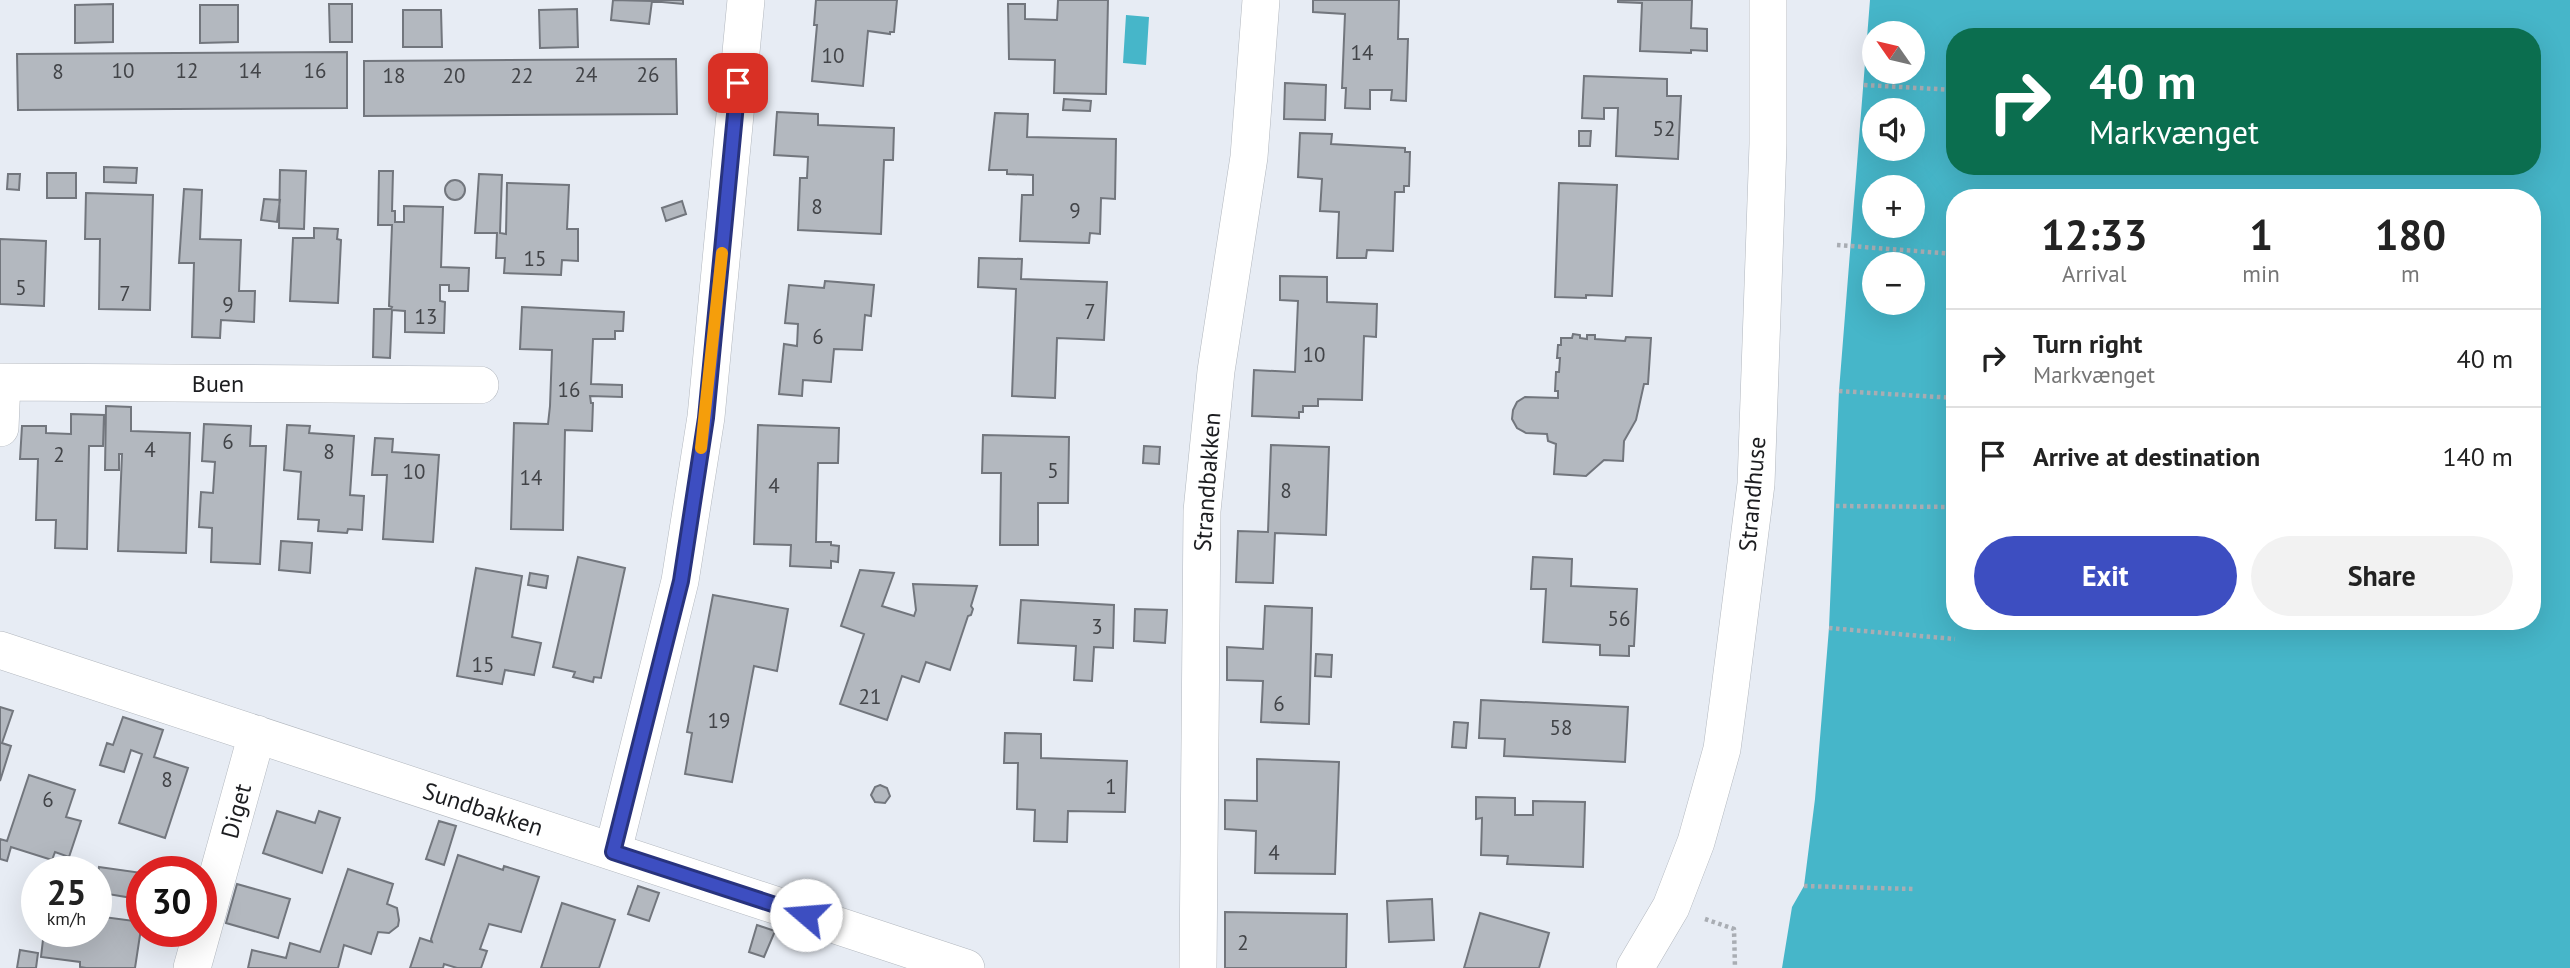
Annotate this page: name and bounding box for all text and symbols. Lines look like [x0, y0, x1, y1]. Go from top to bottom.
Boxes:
north arrow [1862, 21, 1925, 84]
map controls [1862, 21, 1925, 315]
house number: 14 [1351, 39, 1373, 66]
house number: 10 [822, 42, 844, 69]
text: 40 m [2089, 49, 2196, 113]
pin [708, 53, 768, 113]
icon: right [1974, 56, 2065, 147]
house number: 10 [112, 57, 134, 84]
house number: 12 [176, 57, 198, 84]
house number: 14 [239, 57, 261, 84]
house number: 16 [304, 57, 326, 84]
house number: 8 [52, 58, 64, 85]
house number: 24 [575, 61, 597, 88]
house number: 26 [637, 61, 659, 88]
house number: 18 [383, 62, 405, 89]
house number: 20 [443, 62, 465, 89]
house number: 22 [511, 62, 533, 89]
icon: arrive [719, 64, 757, 102]
button: sound [1862, 98, 1925, 161]
text: Markvænget [2089, 111, 2259, 153]
house number: 52 [1653, 115, 1675, 142]
button: + [1862, 175, 1925, 238]
house number: 8 [811, 193, 823, 220]
house number: 9 [1069, 197, 1081, 224]
text: 12:33 [2041, 207, 2147, 262]
text: 1 [2249, 207, 2273, 262]
text: 180 [2375, 207, 2446, 262]
house number: 15 [524, 245, 546, 272]
button: − [1862, 252, 1925, 315]
text: Arrival [2062, 259, 2126, 288]
text: min [2242, 259, 2280, 288]
text: m [2401, 259, 2420, 288]
house number: 5 [15, 274, 27, 301]
house number: 7 [119, 280, 131, 307]
house number: 9 [222, 291, 234, 318]
house number: 7 [1084, 298, 1096, 325]
house number: 13 [415, 303, 437, 330]
house number: 6 [812, 323, 824, 350]
text: Turn right [2033, 327, 2142, 360]
icon: right [1974, 339, 2012, 377]
house number: 10 [1303, 341, 1325, 368]
text: 40 m [2457, 342, 2513, 375]
text: Markvænget [2033, 360, 2155, 389]
street label: Buen [192, 368, 244, 399]
house number: 16 [558, 376, 580, 403]
street label: Strandbakken [1187, 411, 1227, 553]
house number: 6 [222, 428, 234, 455]
street label: Strandhuse [1732, 435, 1772, 553]
house number: 4 [144, 436, 156, 463]
icon: arrive [1974, 437, 2012, 475]
house number: 8 [323, 438, 335, 465]
text: Arrive at destination [2033, 440, 2260, 473]
text: 140 m [2442, 440, 2513, 473]
house number: 2 [53, 441, 65, 468]
house number: 5 [1047, 457, 1059, 484]
house number: 10 [403, 458, 425, 485]
house number: 14 [520, 464, 542, 491]
house number: 4 [768, 472, 780, 499]
house number: 8 [1280, 477, 1292, 504]
button: Exit [1974, 536, 2237, 616]
button: Share [2251, 536, 2513, 616]
house number: 56 [1608, 605, 1630, 632]
house number: 3 [1091, 613, 1103, 640]
house number: 15 [472, 651, 494, 678]
house number: 21 [859, 683, 881, 710]
house number: 6 [1273, 690, 1285, 717]
house number: 19 [708, 707, 730, 734]
house number: 58 [1550, 714, 1572, 741]
house number: 8 [161, 766, 173, 793]
house number: 1 [1105, 773, 1117, 800]
street label: Sundbakken [419, 775, 547, 843]
street label: Diget [214, 780, 258, 842]
house number: 6 [42, 786, 54, 813]
house number: 4 [1268, 839, 1280, 866]
speed limit sign: 30 [126, 856, 217, 947]
text: 25 [47, 869, 86, 915]
position arrow [769, 878, 843, 952]
text: km/h [47, 907, 86, 930]
house number: 2 [1237, 929, 1249, 956]

